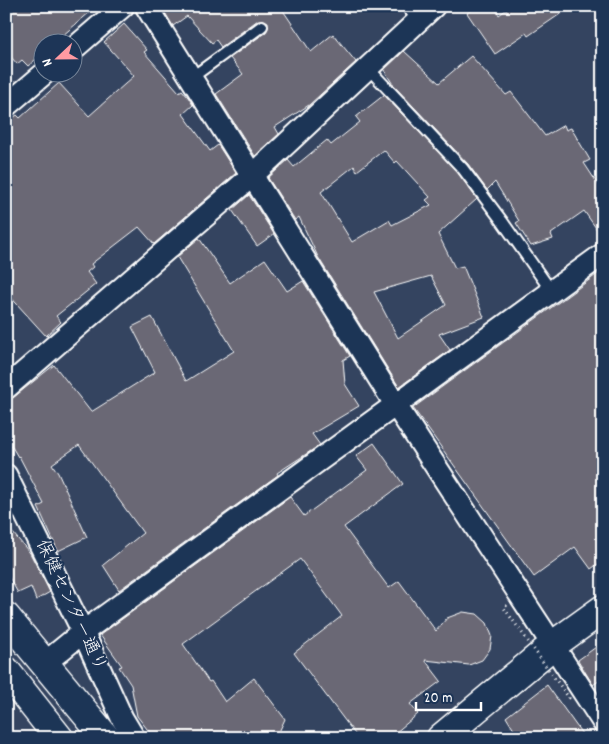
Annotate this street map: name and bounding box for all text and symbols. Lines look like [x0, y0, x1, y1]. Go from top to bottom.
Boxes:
north arrow [32, 32, 82, 82]
text: N [37, 55, 58, 69]
street label: 保健センター通り [28, 536, 112, 676]
scale bar [416, 679, 482, 711]
text: 20 m [424, 688, 452, 710]

